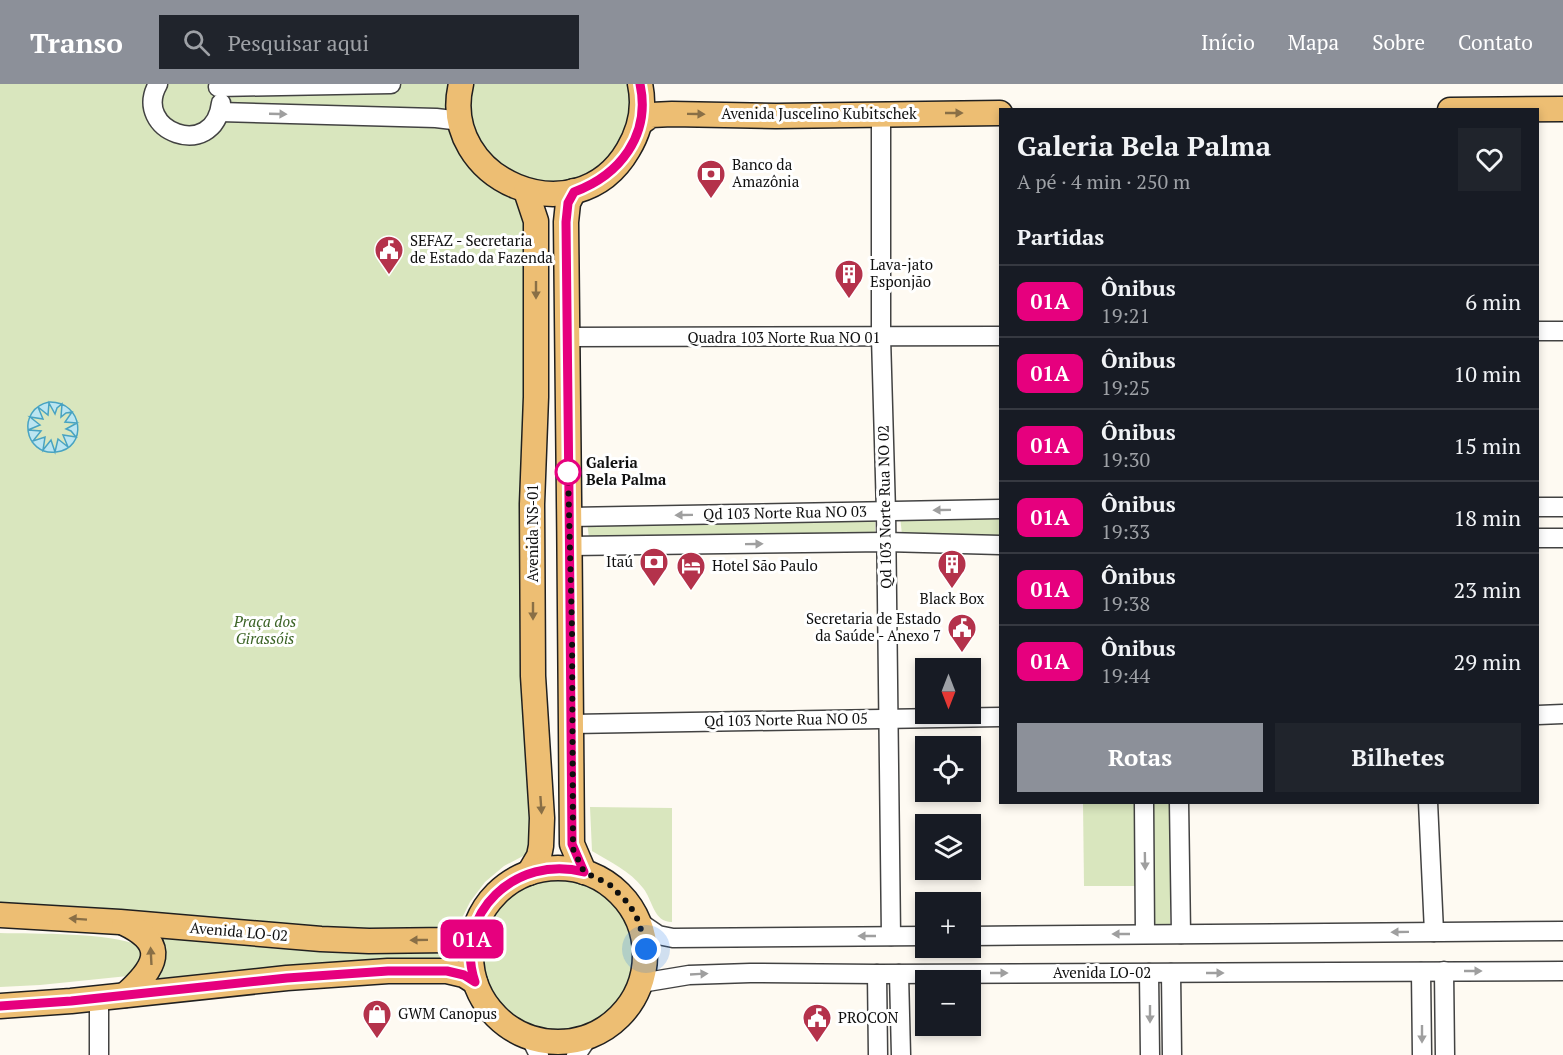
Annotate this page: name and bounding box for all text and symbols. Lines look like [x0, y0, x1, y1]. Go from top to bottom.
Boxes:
search box [159, 15, 579, 69]
text: Transo [30, 24, 123, 61]
icon: search [180, 26, 213, 59]
text: Pesquisar aqui [228, 28, 369, 57]
text: Início [1201, 28, 1255, 56]
text: Mapa [1288, 28, 1339, 56]
text: Sobre [1372, 28, 1425, 56]
text: Contato [1458, 28, 1533, 56]
street label: Avenida Juscelino Kubitschek [721, 103, 917, 123]
one-way arrow [944, 108, 963, 118]
one-way arrow [269, 109, 288, 118]
one-way arrow [686, 109, 705, 119]
text: Galeria Bela Palma [1017, 127, 1271, 164]
button: heart [1458, 128, 1521, 191]
place label: Banco da Amazônia [732, 154, 800, 191]
bank icon: Banco da Amazônia [695, 158, 727, 200]
text: A pé · 4 min · 250 m [1017, 168, 1190, 195]
text: Partidas [1017, 222, 1104, 251]
place label: SEFAZ - Secretaria de Estado da Fazenda [410, 230, 553, 267]
public building icon: SEFAZ - Secretaria de Estado da Fazenda [373, 234, 405, 276]
place label: Lava-jato Esponjão [870, 254, 933, 291]
building icon: Lava-jato Esponjão [833, 258, 865, 300]
text: Ônibus [1101, 273, 1176, 302]
one-way arrow [531, 280, 541, 299]
text: 01A [1030, 287, 1070, 315]
text: 6 min [1465, 287, 1521, 316]
text: 19:21 [1101, 302, 1150, 329]
street label: Quadra 103 Norte Rua NO 01 [687, 327, 881, 347]
text: Ônibus [1101, 345, 1176, 374]
text: 01A [1030, 359, 1070, 387]
text: 10 min [1454, 359, 1521, 388]
text: 19:25 [1101, 374, 1150, 401]
text: Ônibus [1101, 417, 1176, 446]
street label: Qd 103 Norte Rua NO 02 [873, 425, 895, 589]
text: 01A [1030, 431, 1070, 459]
text: 15 min [1454, 431, 1521, 460]
text: 19:30 [1101, 446, 1150, 473]
place label: Galeria Bela Palma [586, 452, 667, 489]
marker: Galeria Bela Palma [555, 459, 581, 485]
street label: Avenida NS-01 [522, 484, 542, 582]
text: Ônibus [1101, 489, 1176, 518]
street label: Qd 103 Norte Rua NO 03 [703, 501, 867, 523]
text: 01A [1030, 503, 1070, 531]
text: 18 min [1454, 503, 1521, 532]
one-way arrow [933, 506, 952, 515]
one-way arrow [675, 510, 694, 520]
text: 19:33 [1101, 518, 1150, 545]
one-way arrow [745, 539, 764, 549]
bank icon: Itaú [638, 546, 670, 588]
building icon: Black Box [936, 548, 968, 590]
hotel icon: Hotel São Paulo [675, 550, 707, 592]
place label: Itaú [606, 551, 633, 571]
place label: Hotel São Paulo [712, 555, 818, 575]
text: Ônibus [1101, 561, 1176, 590]
text: 01A [1030, 575, 1070, 603]
text: 23 min [1454, 575, 1521, 604]
place label: Black Box [920, 588, 985, 608]
text: 19:38 [1101, 590, 1150, 617]
one-way arrow [528, 601, 538, 620]
place label: Secretaria de Estado da Saúde - Anexo 7 [806, 608, 941, 645]
park label: Praça dos Girassóis [233, 611, 296, 648]
public building icon: Secretaria de Estado da Saúde - Anexo 7 [946, 612, 978, 654]
text: Ônibus [1101, 633, 1176, 662]
text: 01A [1030, 647, 1070, 675]
text: 29 min [1454, 647, 1521, 676]
north arrow [915, 658, 981, 724]
map controls [915, 658, 981, 1036]
text: 19:44 [1101, 662, 1150, 689]
street label: Qd 103 Norte Rua NO 05 [704, 708, 868, 730]
button: Rotas [1017, 723, 1263, 792]
button: Bilhetes [1275, 723, 1521, 792]
button: locate [915, 736, 981, 802]
one-way arrow [537, 796, 546, 815]
button: layers [915, 814, 981, 880]
one-way arrow [1140, 851, 1150, 870]
button: + [915, 892, 981, 958]
one-way arrow [68, 914, 87, 924]
street label: Avenida LO-02 [189, 917, 289, 945]
line badge: 01A [438, 920, 506, 958]
text: 01A [452, 925, 492, 953]
one-way arrow [1390, 927, 1409, 937]
one-way arrow [1111, 929, 1130, 939]
one-way arrow [858, 931, 877, 941]
your location [631, 934, 661, 964]
one-way arrow [410, 935, 429, 945]
one-way arrow [146, 946, 156, 965]
street label: Avenida LO-02 [1053, 962, 1151, 982]
one-way arrow [1463, 966, 1482, 976]
one-way arrow [989, 968, 1008, 978]
one-way arrow [1205, 968, 1224, 977]
one-way arrow [689, 970, 708, 979]
button: − [915, 970, 981, 1036]
shop icon: GWM Canopus [361, 998, 393, 1040]
public building icon: PROCON [801, 1002, 833, 1044]
place label: GWM Canopus [398, 1003, 497, 1023]
one-way arrow [1145, 1004, 1155, 1023]
place label: PROCON [838, 1007, 899, 1027]
one-way arrow [1417, 1025, 1427, 1044]

